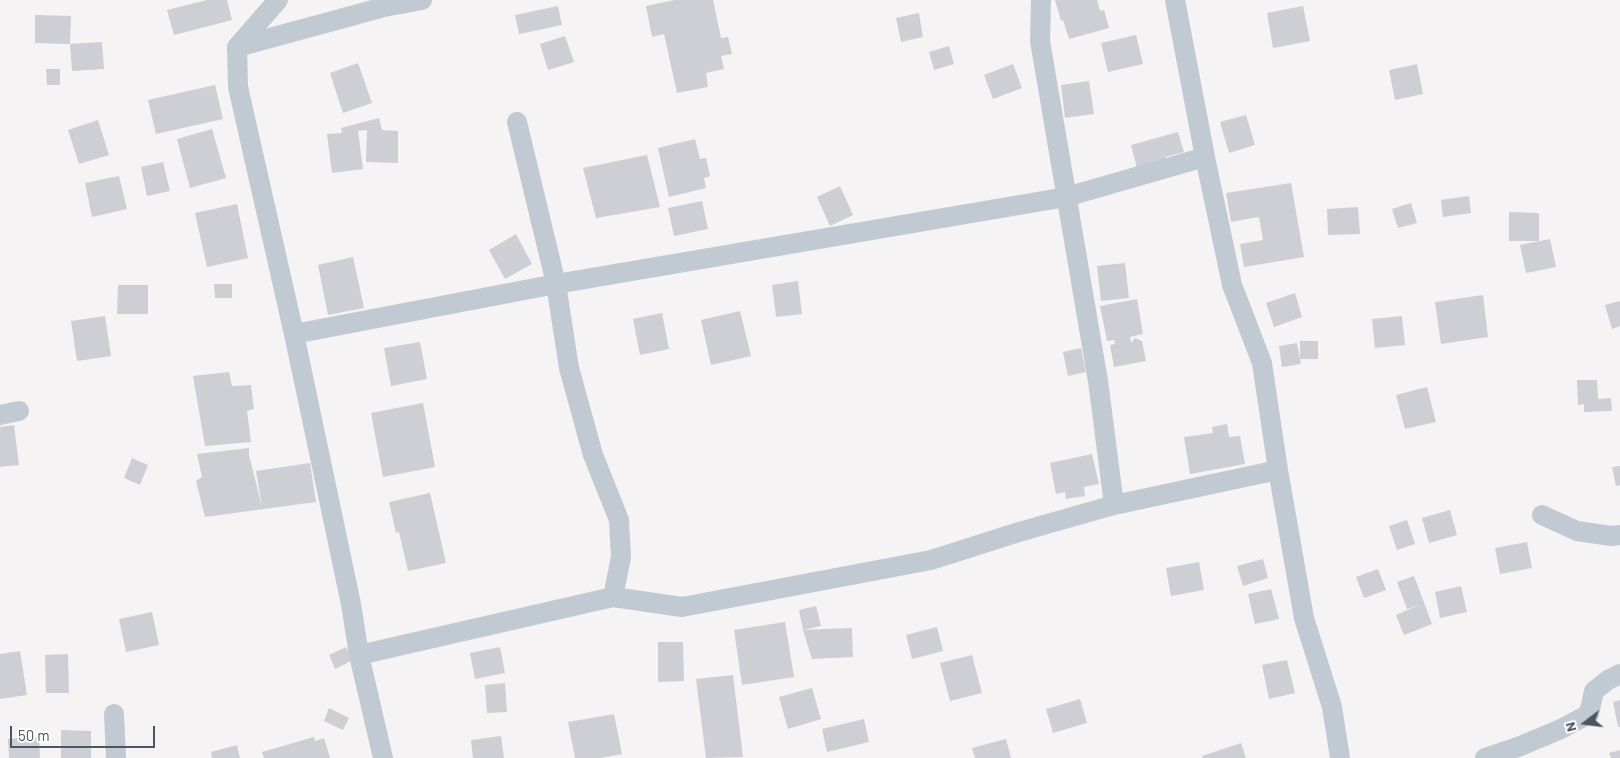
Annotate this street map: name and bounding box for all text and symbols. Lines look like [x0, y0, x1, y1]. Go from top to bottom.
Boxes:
north arrow [1560, 698, 1610, 748]
scale bar [12, 716, 158, 748]
text: N [1561, 720, 1579, 734]
text: 50 m [18, 726, 50, 744]

